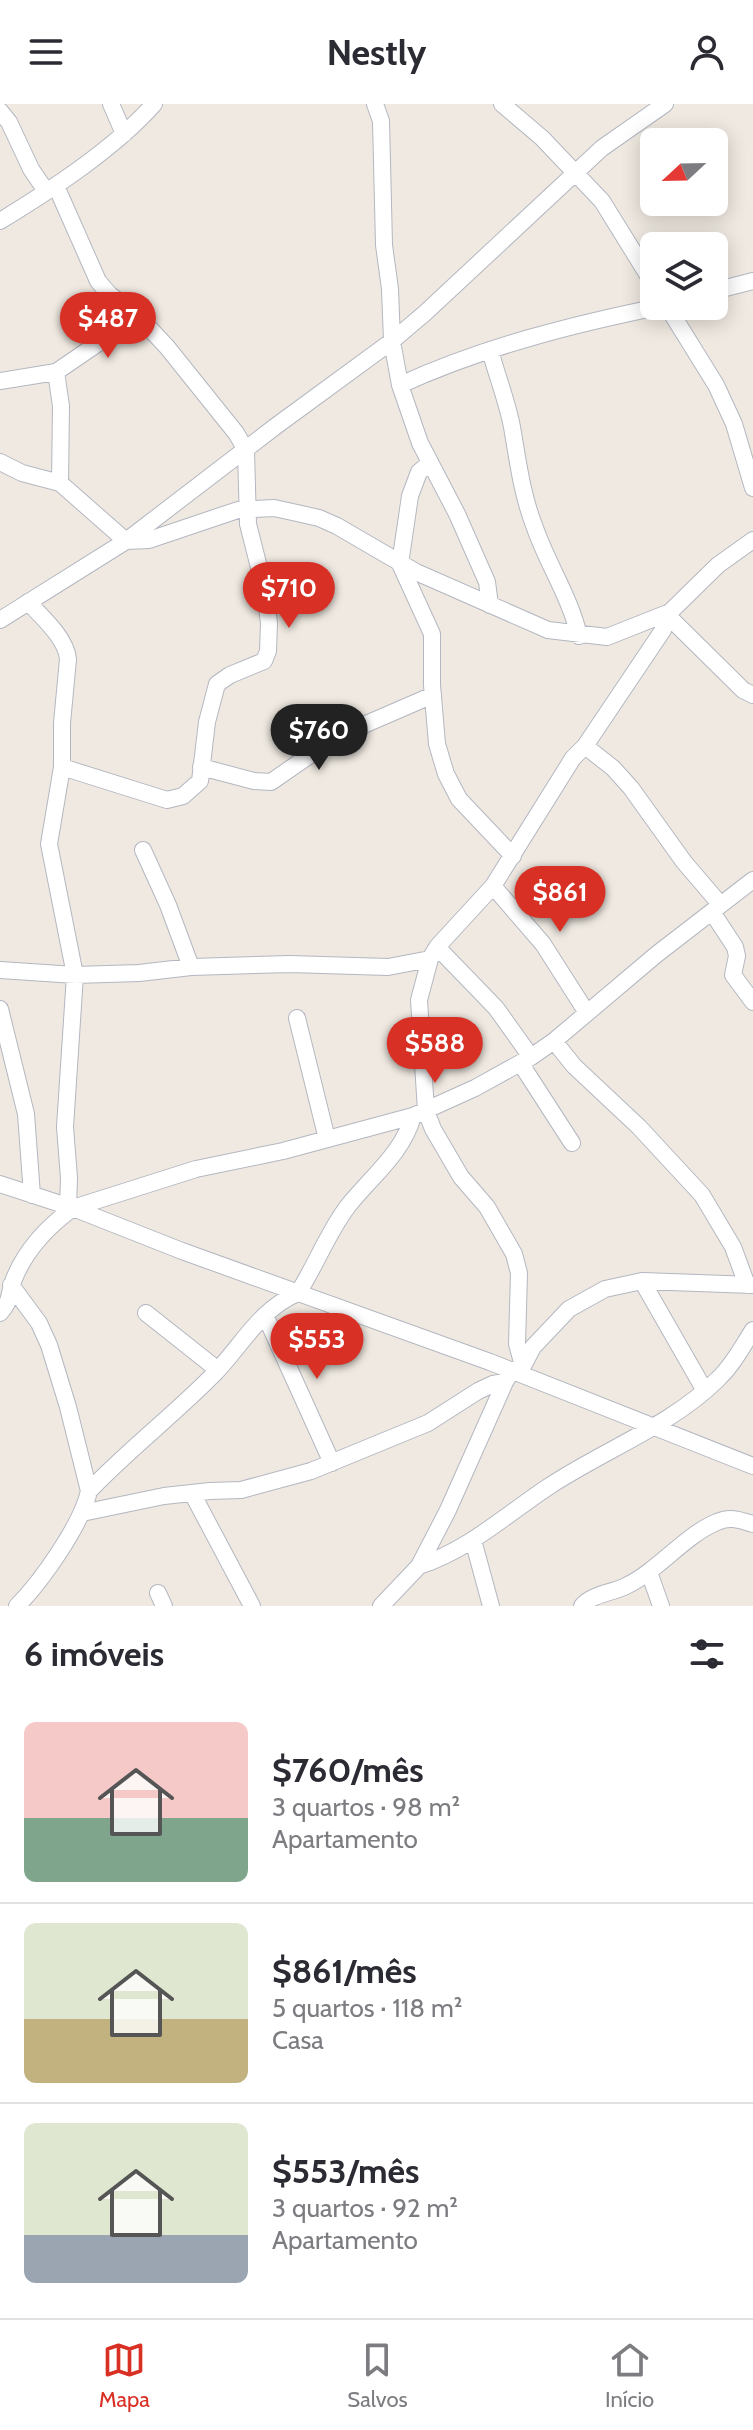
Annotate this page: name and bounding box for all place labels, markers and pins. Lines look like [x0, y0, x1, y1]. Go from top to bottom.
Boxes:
pin: $487 [61, 292, 155, 360]
pin: $710 [242, 562, 336, 630]
pin: $760 [272, 704, 366, 772]
pin: $861 [513, 866, 607, 934]
pin: $588 [388, 1017, 482, 1085]
pin: $553 [270, 1313, 364, 1381]

